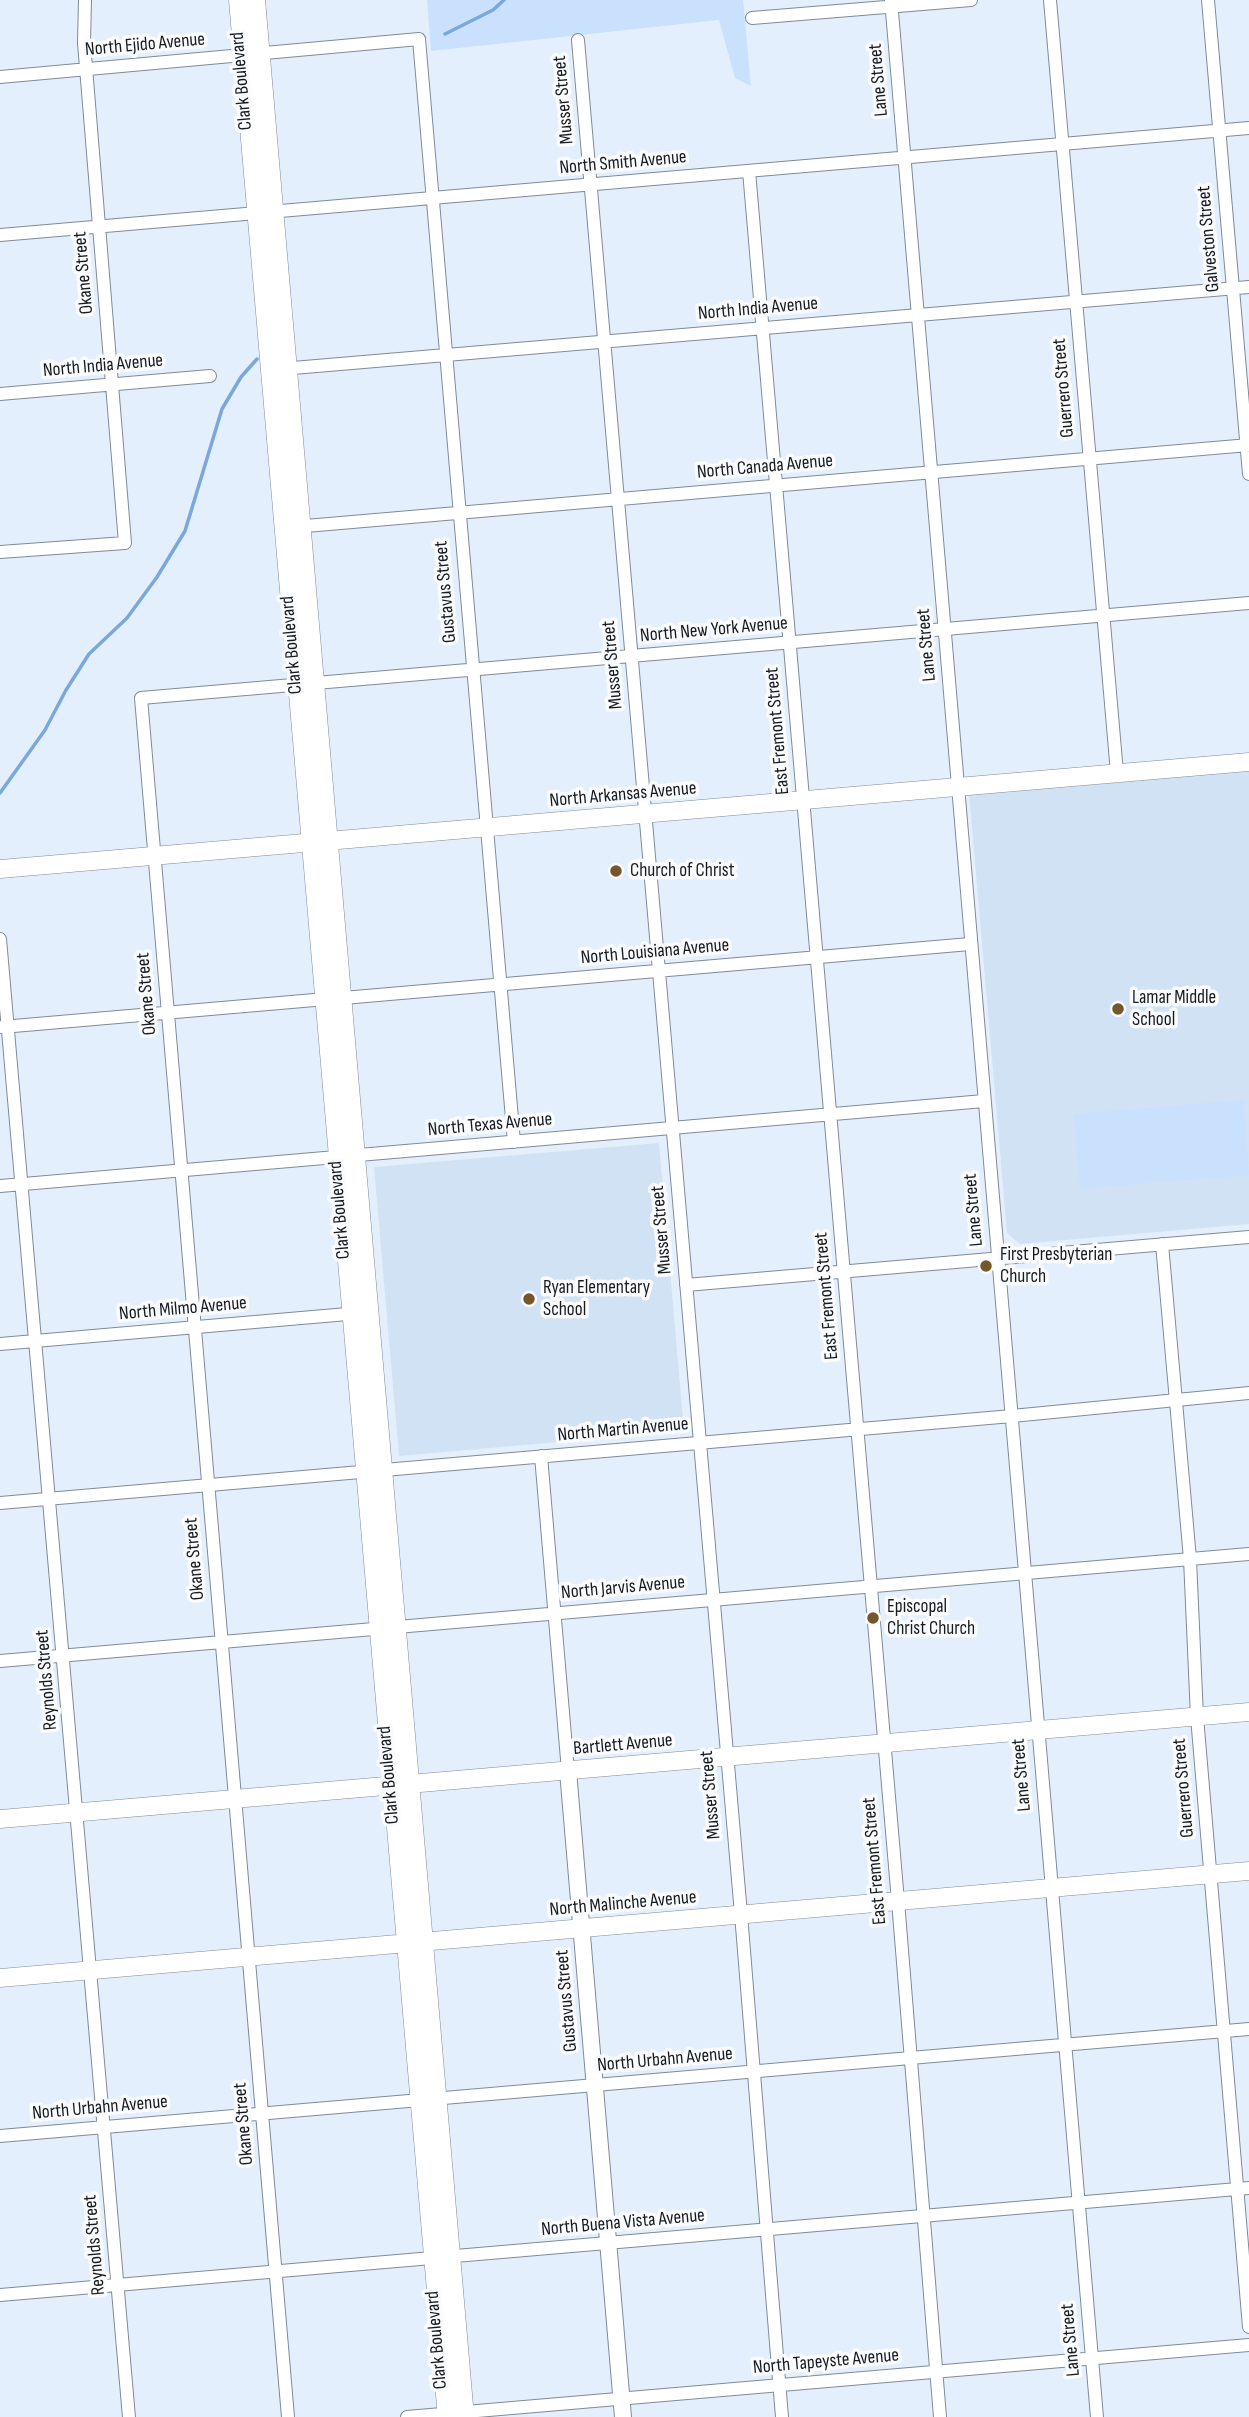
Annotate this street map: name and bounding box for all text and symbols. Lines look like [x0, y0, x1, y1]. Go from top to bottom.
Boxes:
street label: North Ejido Avenue [84, 28, 206, 62]
street label: Clark Boulevard [226, 31, 258, 131]
street label: Lane Street [864, 43, 894, 117]
street label: Musser Street [549, 55, 579, 145]
street label: North Smith Avenue [559, 146, 687, 180]
street label: Galveston Street [1193, 185, 1225, 293]
street label: Okane Street [69, 231, 99, 315]
street label: North India Avenue [697, 292, 819, 326]
street label: Guerrero Street [1048, 337, 1080, 439]
street label: North India Avenue [42, 349, 164, 383]
street label: North Canada Avenue [696, 450, 834, 484]
street label: Gustavus Street [430, 540, 462, 644]
street label: Clark Boulevard [276, 595, 308, 695]
street label: Lane Street [912, 608, 942, 682]
street label: North New York Avenue [639, 612, 789, 648]
street label: Musser Street [598, 620, 628, 710]
street label: East Fremont Street [761, 666, 795, 796]
street label: North Arkansas Avenue [549, 777, 697, 813]
place label: Church of Christ [630, 860, 734, 882]
marker: Church of Christ [608, 863, 624, 879]
street label: North Louisiana Avenue [580, 934, 730, 970]
street label: Okane Street [132, 952, 162, 1036]
place label: Lamar Middle School [1132, 987, 1216, 1031]
marker: Lamar Middle School [1110, 1001, 1126, 1017]
street label: North Texas Avenue [427, 1108, 553, 1142]
street label: Clark Boulevard [324, 1160, 356, 1260]
street label: Lane Street [959, 1173, 989, 1247]
street label: Musser Street [647, 1185, 677, 1275]
street label: East Fremont Street [810, 1231, 844, 1361]
place label: First Presbyterian Church [1000, 1244, 1112, 1288]
marker: First Presbyterian Church [978, 1258, 994, 1274]
place label: Ryan Elementary School [543, 1277, 650, 1321]
marker: Ryan Elementary School [521, 1291, 537, 1307]
street label: North Milmo Avenue [118, 1292, 248, 1326]
street label: North Martin Avenue [557, 1413, 689, 1447]
street label: Okane Street [180, 1517, 210, 1601]
street label: North Jarvis Avenue [560, 1571, 686, 1605]
place label: Episcopal Christ Church [887, 1596, 975, 1640]
marker: Episcopal Christ Church [865, 1610, 881, 1626]
street label: Reynolds Street [31, 1629, 63, 1731]
street label: Clark Boulevard [373, 1725, 405, 1825]
street label: Bartlett Avenue [572, 1729, 674, 1761]
street label: Guerrero Street [1168, 1737, 1200, 1839]
street label: Lane Street [1007, 1738, 1037, 1812]
street label: Musser Street [696, 1750, 726, 1840]
street label: East Fremont Street [858, 1796, 892, 1926]
street label: North Malinche Avenue [549, 1886, 697, 1922]
street label: Gustavus Street [551, 1949, 583, 2053]
street label: North Urbahn Avenue [596, 2043, 734, 2077]
street label: Okane Street [229, 2082, 259, 2166]
street label: North Urbahn Avenue [31, 2091, 169, 2125]
street label: Reynolds Street [79, 2194, 111, 2296]
street label: North Buena Vista Avenue [540, 2204, 706, 2242]
street label: Clark Boulevard [421, 2290, 453, 2390]
street label: Lane Street [1056, 2303, 1086, 2377]
street label: North Tapeyste Avenue [752, 2344, 900, 2380]

